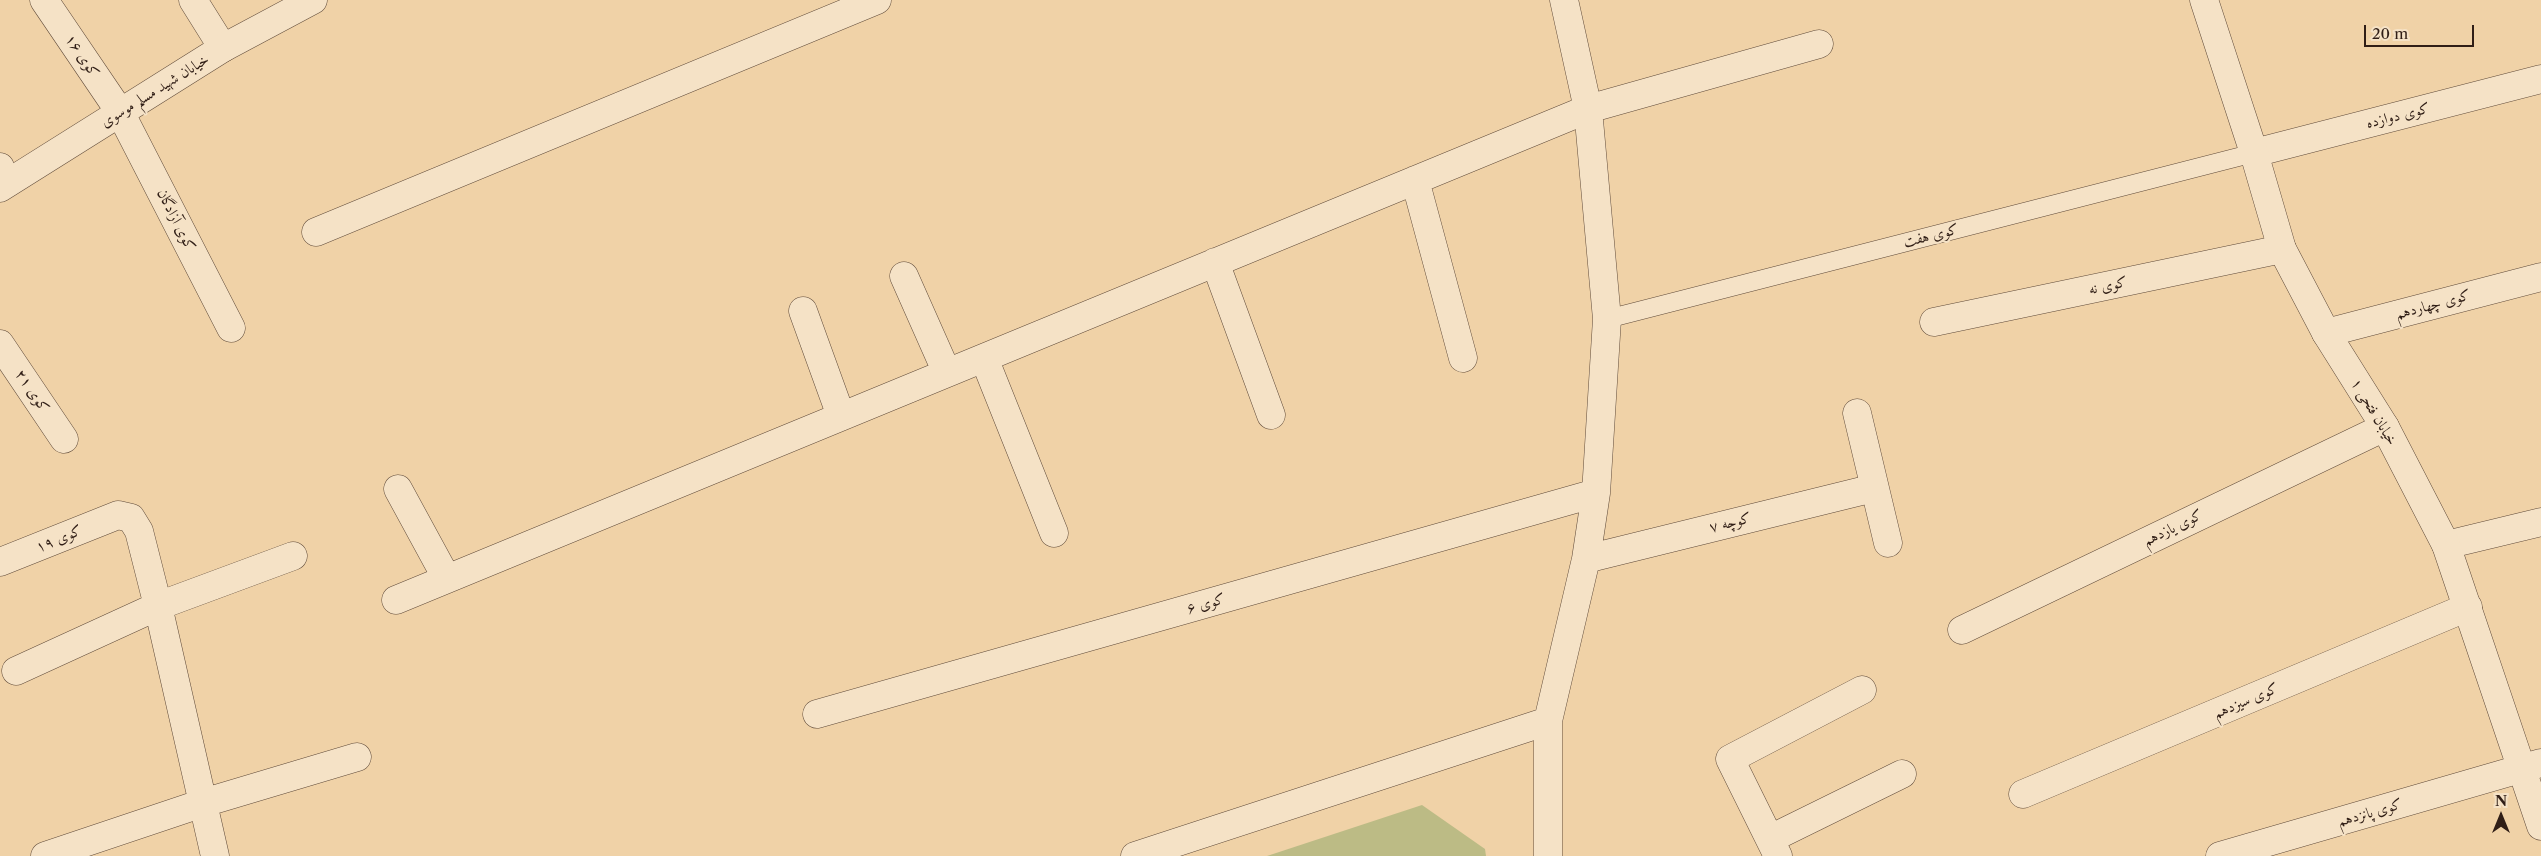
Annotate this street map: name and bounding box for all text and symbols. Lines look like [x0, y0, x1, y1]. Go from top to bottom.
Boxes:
scale bar [2366, 15, 2476, 47]
text: 20 m [2372, 24, 2408, 43]
street label: کوی ۱۶ [61, 31, 103, 81]
street label: خیابان شهید مسلم موسوی [98, 50, 212, 132]
street label: کوی دوازده [2364, 99, 2432, 133]
street label: کوی آزادگان [153, 186, 199, 254]
street label: کوی هفت [1902, 220, 1960, 252]
street label: کوی نه [2087, 273, 2129, 299]
street label: کوی چهاردهم [2393, 286, 2473, 324]
street label: کوی ۲۱ [11, 366, 53, 416]
street label: خیابان فتحی ۱ [2347, 375, 2401, 449]
street label: کوی یازدهم [2140, 506, 2206, 550]
street label: کوچه ۷ [1707, 509, 1753, 537]
street label: کوی ۱۹ [33, 522, 85, 556]
street label: کوی ۶ [1185, 590, 1227, 618]
street label: کوی سیزدهم [2211, 679, 2281, 723]
north arrow [2476, 791, 2526, 841]
text: N [2495, 792, 2507, 810]
street label: کوی پانزدهم [2336, 795, 2404, 831]

